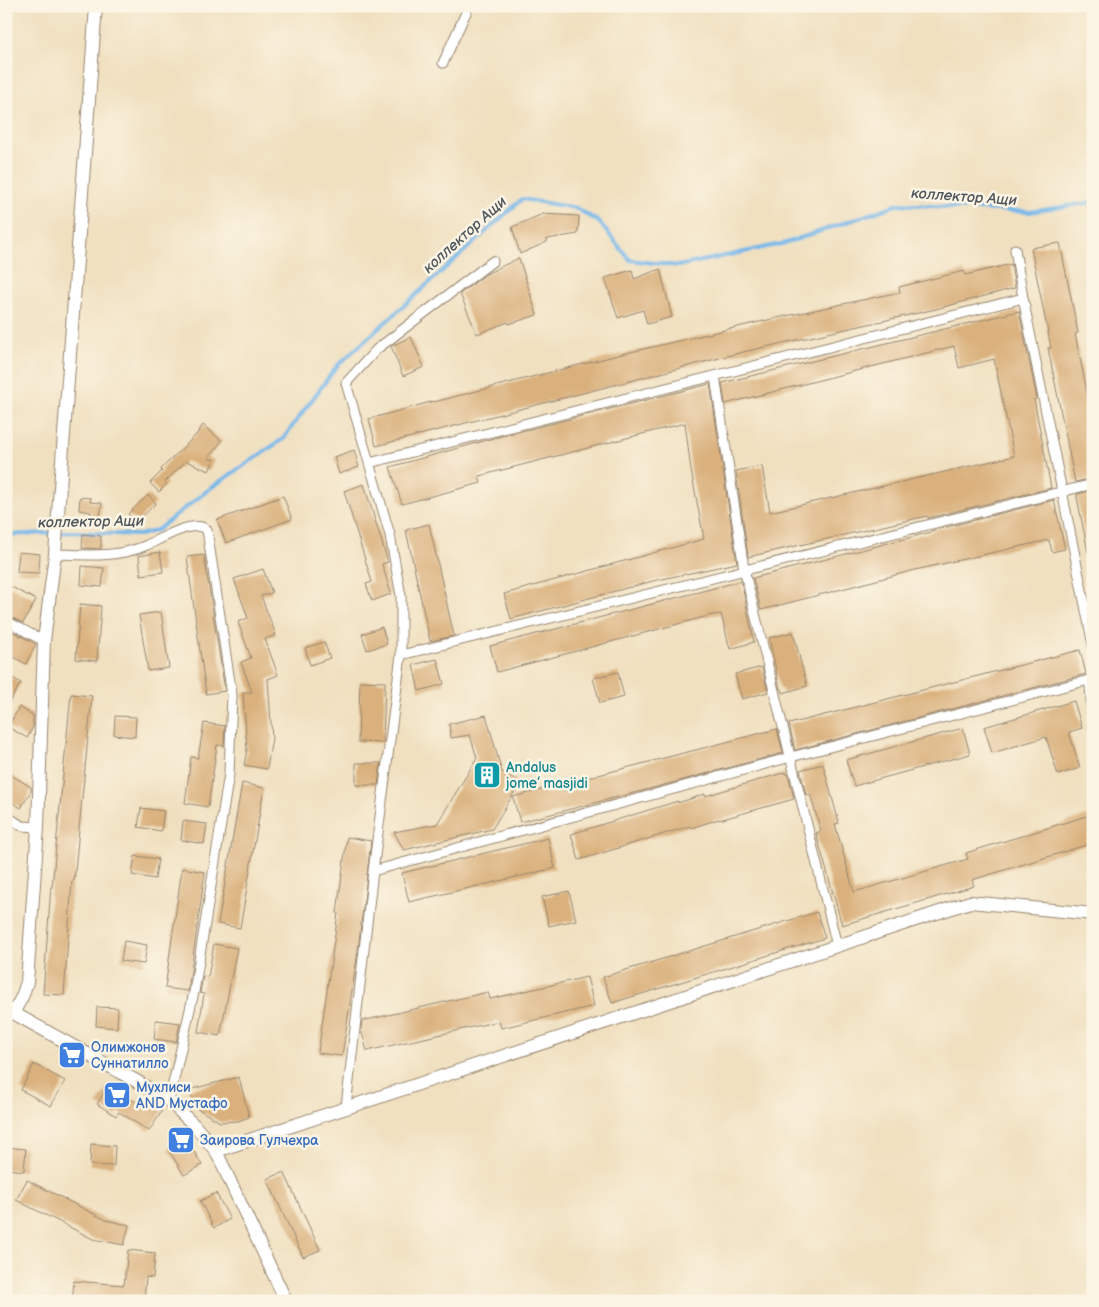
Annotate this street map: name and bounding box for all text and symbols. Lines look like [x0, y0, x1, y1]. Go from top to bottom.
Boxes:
water label: коллектор Ащи [910, 184, 1018, 210]
water label: коллектор Ащи [419, 192, 511, 278]
water label: коллектор Ащи [38, 512, 145, 532]
place label: Andalus jome’ masjidi [505, 759, 588, 792]
building icon: Andalus jome’ masjidi [472, 760, 502, 790]
place label: Олимжонов Суннатилло [91, 1039, 169, 1072]
supermarket icon: Олимжонов Суннатилло [57, 1040, 87, 1070]
place label: Мухлиси AND Мустафо [136, 1079, 228, 1112]
supermarket icon: Мухлиси AND Мустафо [102, 1080, 132, 1110]
supermarket icon: Заирова Гулчехра [166, 1125, 196, 1155]
place label: Заирова Гулчехра [200, 1132, 319, 1149]

